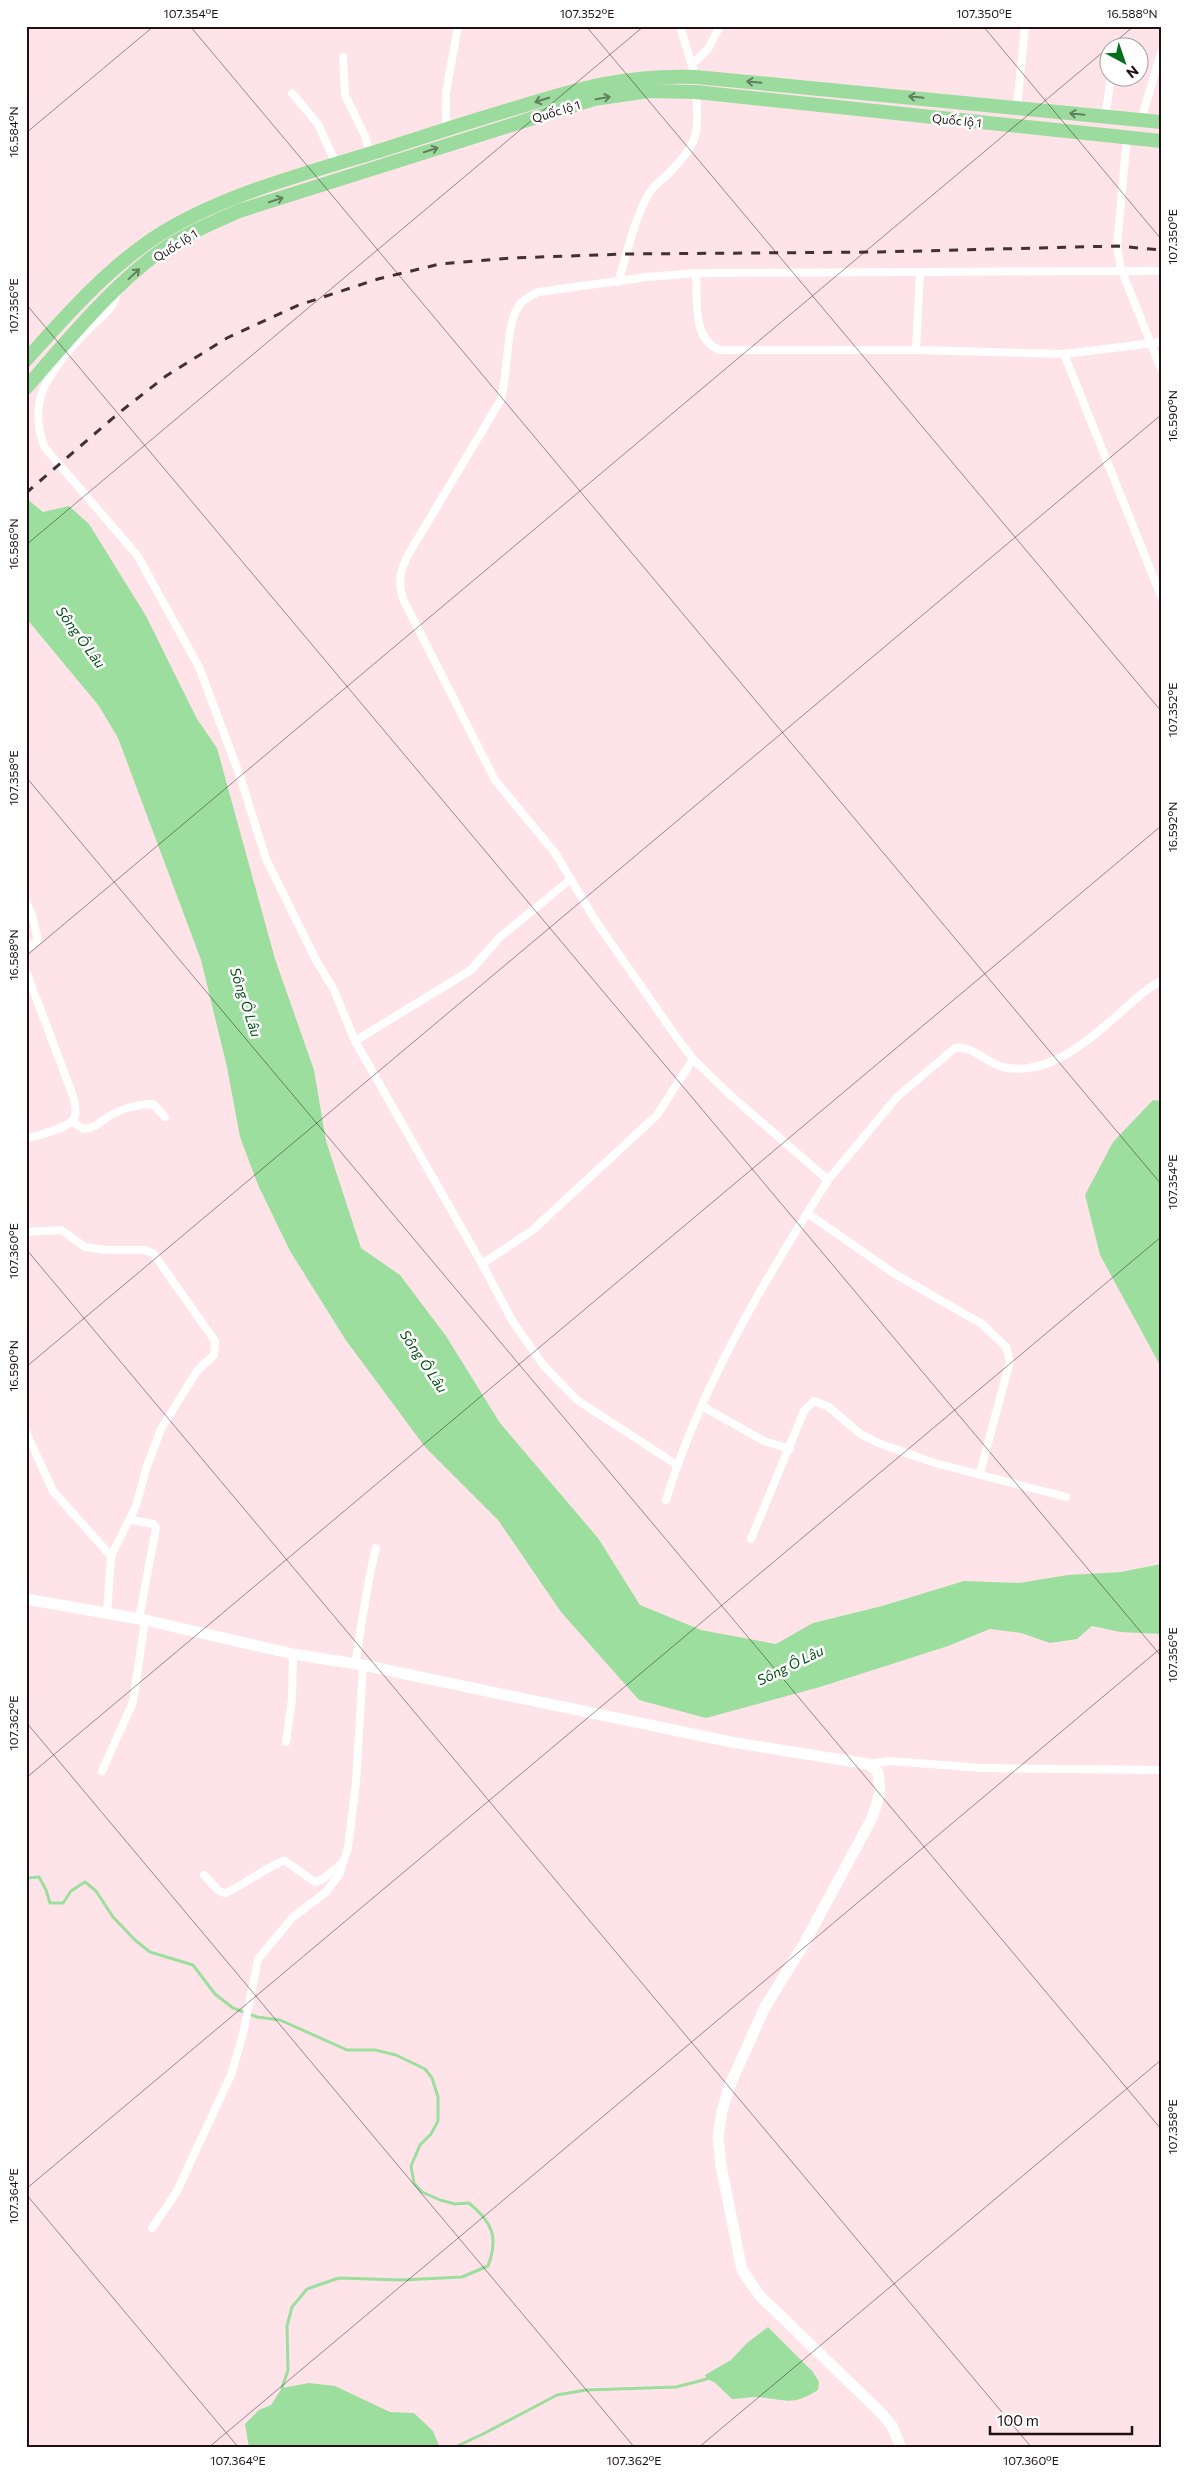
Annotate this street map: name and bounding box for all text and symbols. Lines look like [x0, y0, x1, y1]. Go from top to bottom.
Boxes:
text: 107.354°E [164, 6, 218, 20]
text: 107.352°E [560, 6, 614, 20]
text: 107.350°E [956, 6, 1012, 20]
text: 16.588°N [1106, 6, 1158, 20]
north arrow [1100, 38, 1150, 88]
text: N [1123, 62, 1142, 82]
one-way arrow [746, 77, 762, 87]
one-way arrow [595, 93, 611, 103]
one-way arrow [908, 93, 924, 102]
one-way arrow [535, 96, 550, 105]
street label: Quốc lộ 1 [530, 97, 582, 125]
text: 16.584°N [6, 106, 20, 158]
one-way arrow [1070, 109, 1086, 119]
street label: Quốc lộ 1 [932, 110, 982, 130]
one-way arrow [422, 144, 438, 154]
one-way arrow [268, 194, 284, 204]
text: 107.350°E [1165, 209, 1179, 265]
street label: Quốc lộ 1 [150, 226, 200, 264]
one-way arrow [127, 268, 140, 280]
text: 107.356°E [6, 278, 20, 334]
text: 16.590°N [1165, 390, 1179, 442]
text: 16.586°N [6, 518, 20, 570]
water label: Sông Ô Lâu [53, 603, 109, 671]
text: 107.352°E [1165, 683, 1179, 737]
text: 107.358°E [6, 750, 20, 806]
text: 16.592°N [1165, 802, 1179, 852]
text: 16.588°N [6, 929, 20, 981]
water label: Sông Ô Lâu [227, 965, 265, 1039]
text: 107.354°E [1165, 1155, 1179, 1209]
text: 107.360°E [6, 1223, 20, 1279]
water label: Sông Ô Lâu [397, 1326, 451, 1396]
text: 16.590°N [6, 1340, 20, 1392]
text: 107.356°E [1165, 1627, 1179, 1683]
water label: Sông Ô Lâu [754, 1641, 826, 1688]
text: 107.362°E [6, 1696, 20, 1750]
text: 107.358°E [1165, 2099, 1179, 2155]
text: 107.364°E [6, 2168, 20, 2224]
scale bar [990, 2404, 1132, 2436]
text: 100 m [997, 2411, 1039, 2429]
text: 107.364°E [210, 2453, 266, 2467]
text: 107.362°E [607, 2453, 661, 2467]
text: 107.360°E [1003, 2453, 1059, 2467]

